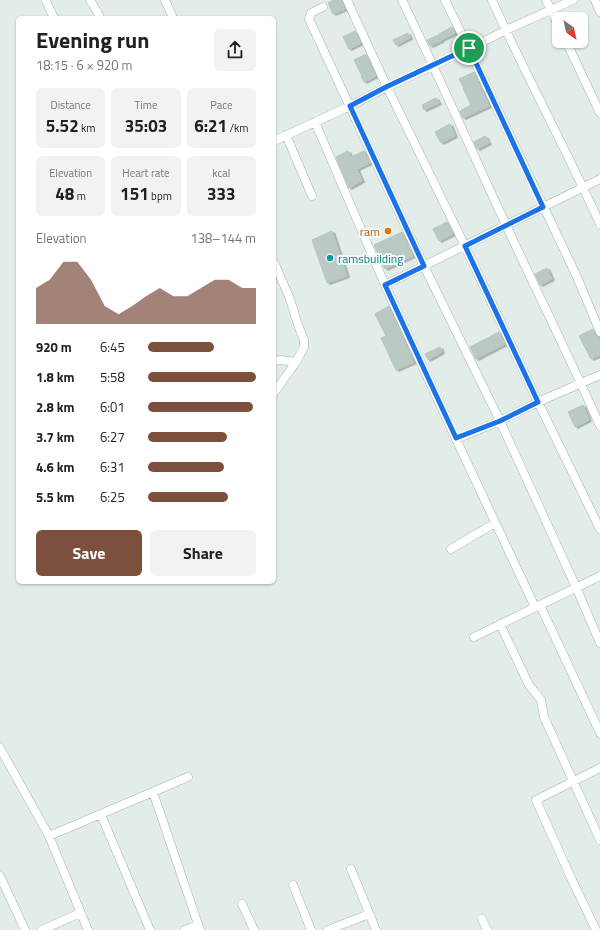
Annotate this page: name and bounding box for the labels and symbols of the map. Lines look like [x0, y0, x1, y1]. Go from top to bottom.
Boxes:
north arrow [552, 12, 588, 48]
pin [452, 31, 486, 65]
place label: ram [360, 222, 380, 241]
marker: ram [383, 226, 393, 236]
place label: ramsbuilding [338, 249, 403, 268]
marker: ramsbuilding [325, 253, 335, 263]

